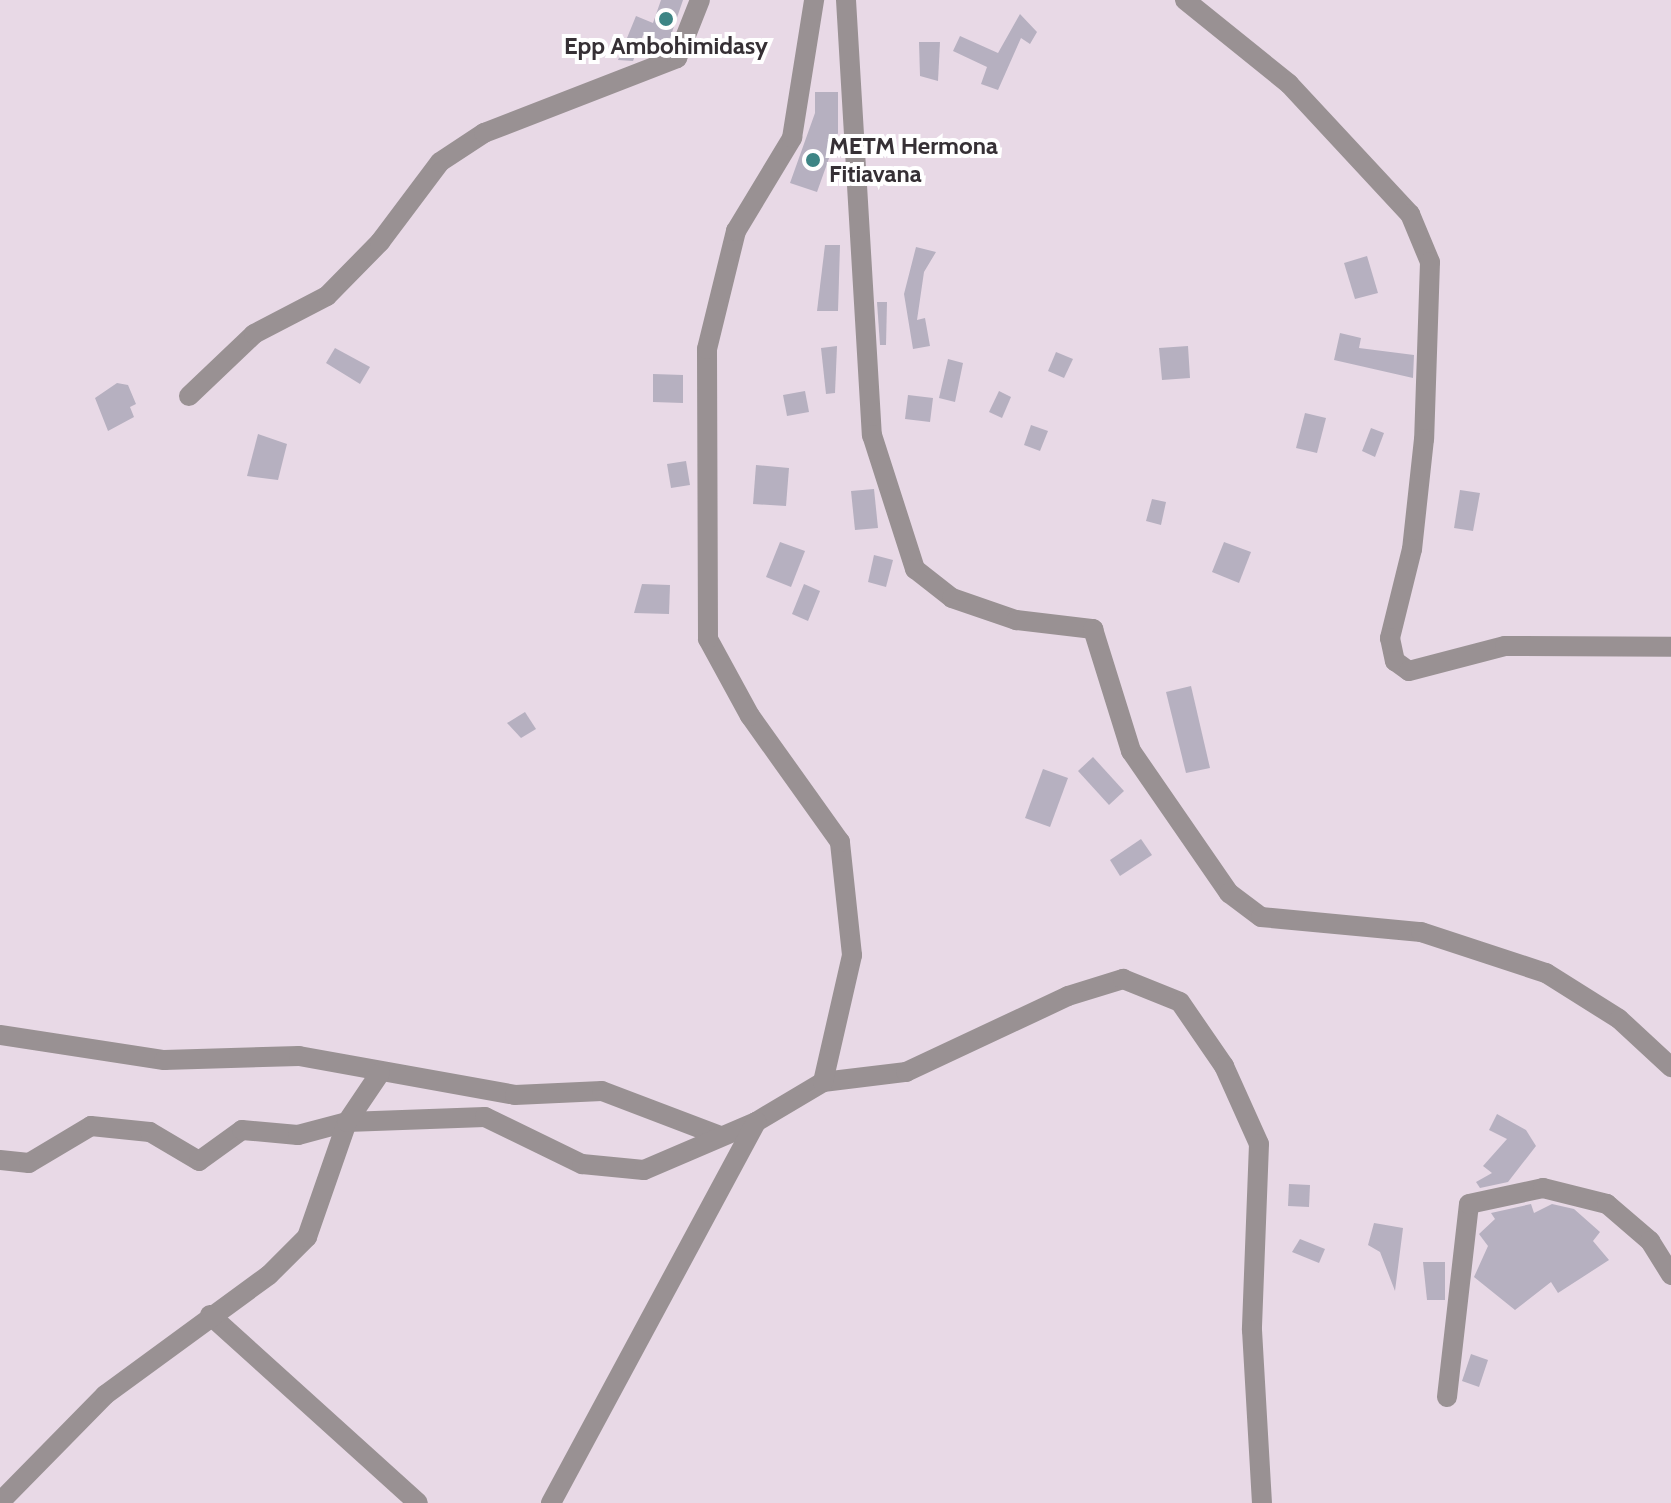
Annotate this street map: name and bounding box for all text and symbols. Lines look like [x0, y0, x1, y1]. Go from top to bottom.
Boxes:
marker: Epp Ambohimidasy [657, 10, 675, 28]
place label: Epp Ambohimidasy [564, 32, 768, 60]
place label: METM Hermona Fitiavana [829, 132, 998, 188]
marker: METM Hermona Fitiavana [804, 151, 822, 169]

